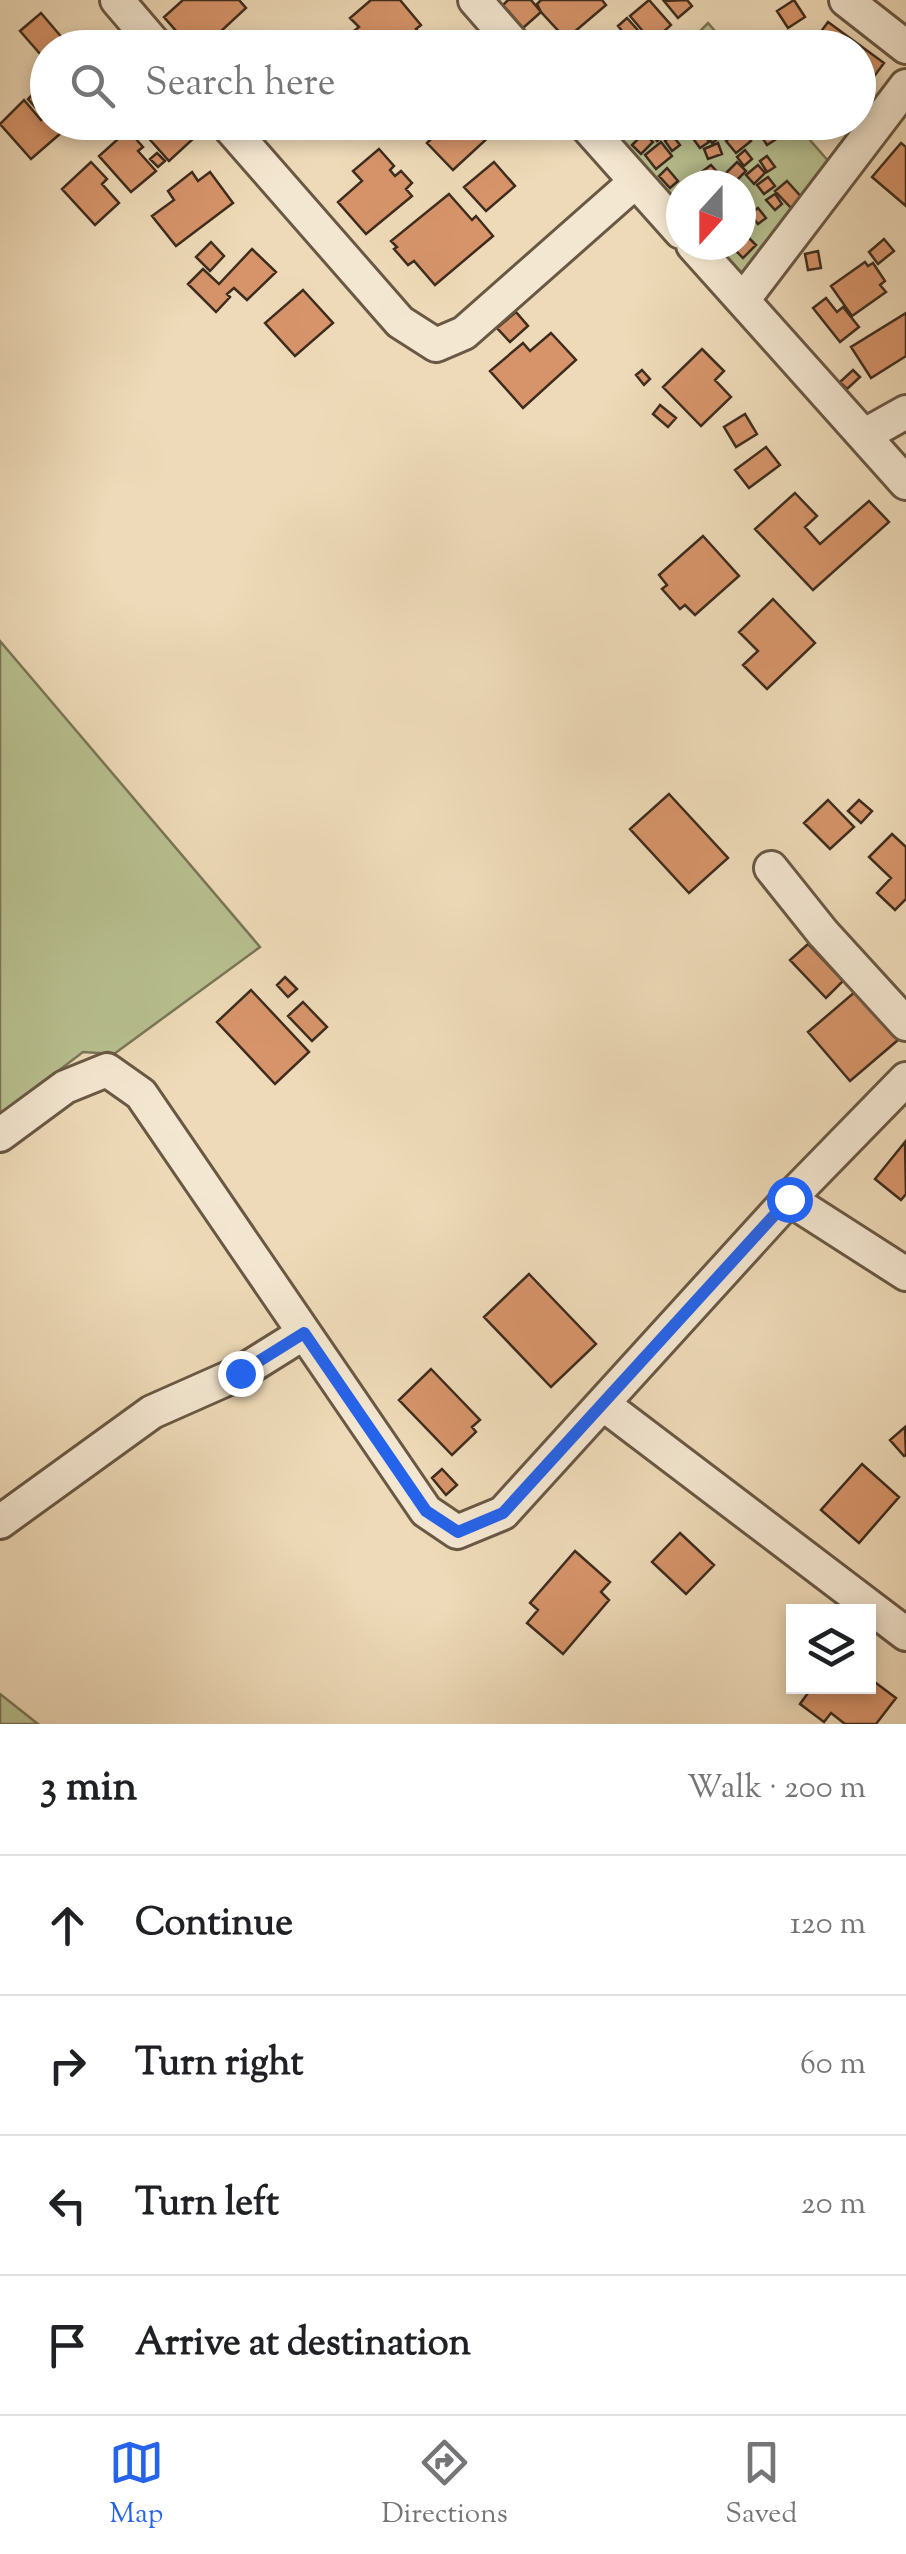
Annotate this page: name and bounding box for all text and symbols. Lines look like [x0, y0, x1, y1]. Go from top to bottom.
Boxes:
search box [30, 30, 876, 140]
icon: search [65, 58, 120, 113]
text: Search here [145, 58, 336, 112]
north arrow [666, 170, 756, 260]
route start [767, 1177, 813, 1223]
route end [218, 1351, 264, 1397]
map controls [786, 1604, 876, 1694]
button: layers [786, 1604, 876, 1694]
text: 3 min [40, 1759, 137, 1819]
text: Walk · 200 m [687, 1766, 866, 1812]
icon: ahead [40, 1898, 95, 1953]
text: Continue [135, 1898, 293, 1952]
text: 120 m [790, 1902, 866, 1948]
icon: right [40, 2038, 95, 2093]
text: Turn right [135, 2038, 303, 2092]
text: 60 m [800, 2042, 866, 2088]
icon: left [40, 2178, 95, 2233]
text: Turn left [135, 2178, 279, 2232]
text: 20 m [801, 2182, 866, 2228]
icon: arrive [40, 2318, 95, 2373]
text: Arrive at destination [135, 2318, 471, 2372]
tab: Map [109, 2435, 164, 2535]
tab: Directions [381, 2435, 508, 2535]
tab: Saved [725, 2435, 797, 2535]

